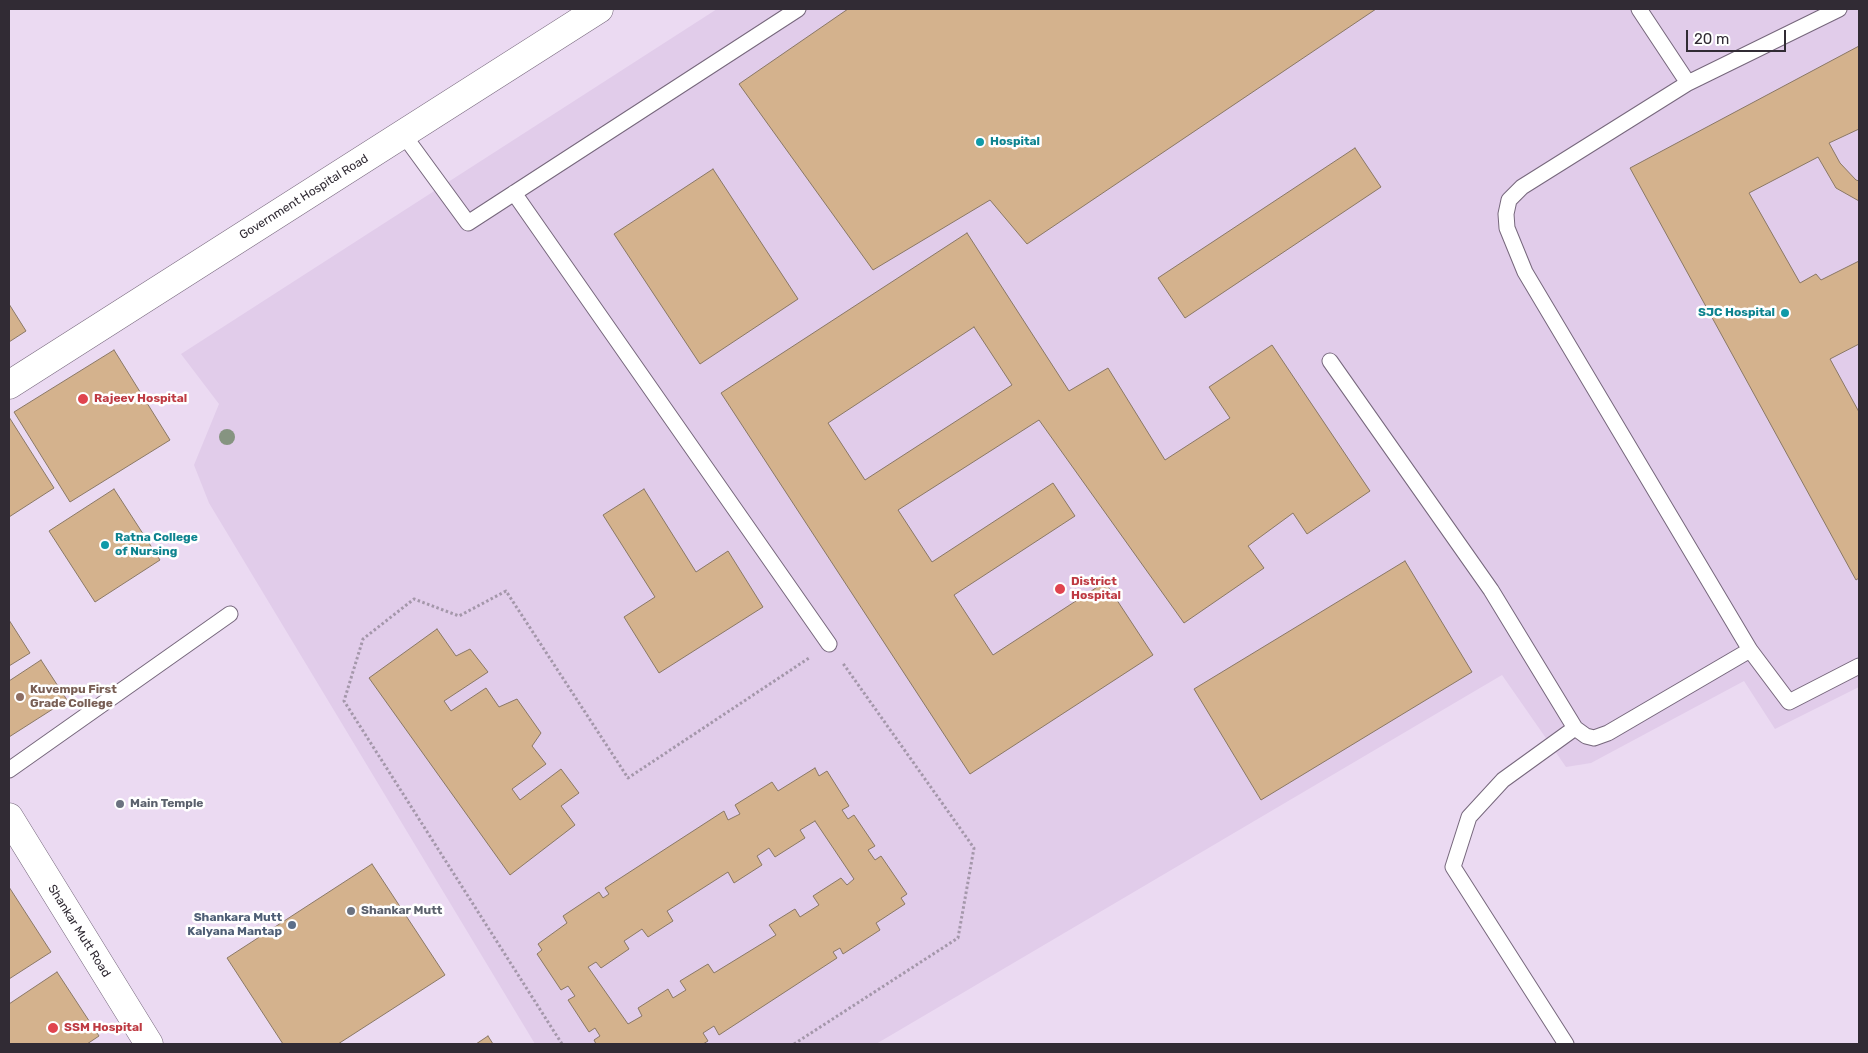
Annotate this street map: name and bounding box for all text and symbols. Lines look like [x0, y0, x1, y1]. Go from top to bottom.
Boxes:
scale bar [1688, 20, 1788, 52]
text: 20 m [1694, 30, 1729, 48]
place label: Hospital [990, 135, 1040, 149]
marker: Hospital [974, 136, 986, 148]
street label: Government Hospital Road [237, 151, 371, 243]
place label: SJC Hospital [1698, 306, 1775, 320]
marker: SJC Hospital [1779, 307, 1791, 319]
marker: Rajeev Hospital [76, 392, 90, 406]
place label: Rajeev Hospital [94, 392, 187, 406]
place label: Ratna College of Nursing [115, 531, 198, 559]
marker: Ratna College of Nursing [99, 539, 111, 551]
place label: District Hospital [1071, 575, 1121, 603]
marker: District Hospital [1053, 582, 1067, 596]
place label: Kuvempu First Grade College [30, 683, 117, 711]
marker: Kuvempu First Grade College [14, 691, 26, 703]
place label: Main Temple [130, 797, 203, 811]
marker: Main Temple [114, 798, 126, 810]
street label: Shankar Mutt Road [45, 882, 113, 980]
place label: Shankar Mutt [361, 904, 442, 918]
marker: Shankar Mutt [345, 905, 357, 917]
place label: Shankara Mutt Kalyana Mantap [187, 911, 282, 939]
marker: Shankara Mutt Kalyana Mantap [286, 919, 298, 931]
marker: SSM Hospital [46, 1021, 60, 1035]
place label: SSM Hospital [64, 1021, 142, 1035]

